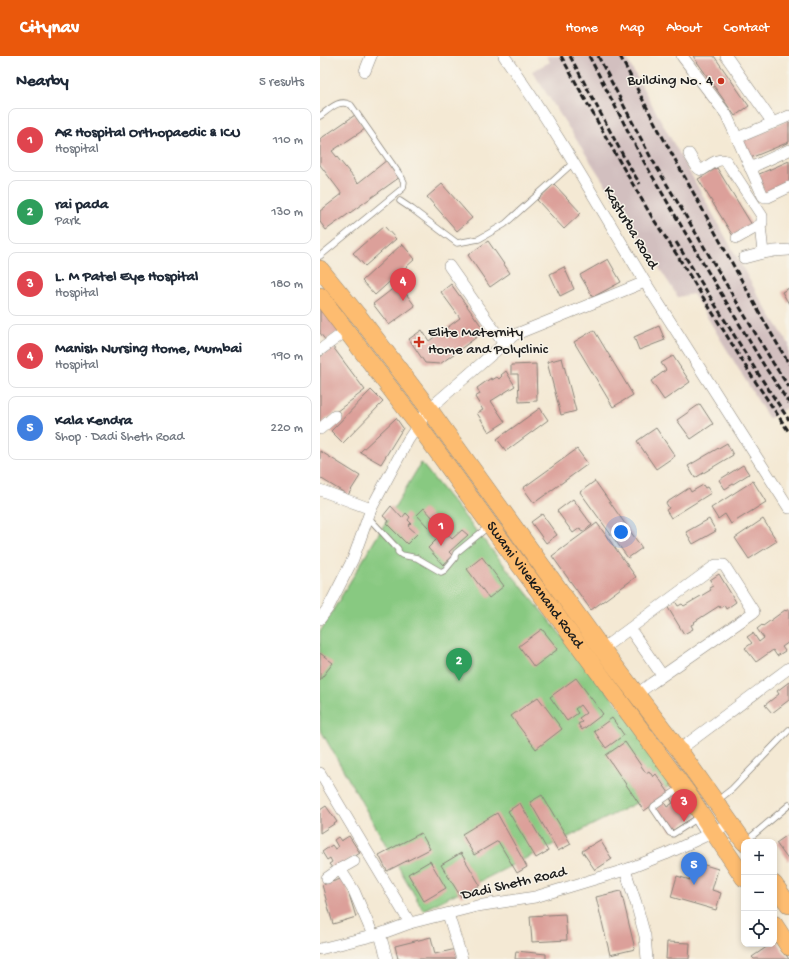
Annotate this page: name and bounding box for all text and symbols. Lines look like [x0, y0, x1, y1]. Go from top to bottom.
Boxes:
text: Citynav [20, 17, 79, 40]
text: Home [566, 20, 598, 37]
text: Map [620, 20, 644, 37]
text: About [666, 20, 702, 37]
text: Contact [724, 20, 769, 37]
text: Nearby [16, 72, 69, 92]
place label: Building No. 4 [627, 72, 713, 90]
text: 5 results [259, 75, 304, 90]
marker: Building No. 4 [716, 76, 726, 86]
text: AR Hospital Orthopaedic & ICU [55, 124, 240, 142]
text: 1 [27, 133, 33, 148]
text: 110 m [273, 133, 303, 148]
text: Hospital [55, 142, 99, 157]
street label: Kasturba Road [598, 183, 662, 274]
text: rai pada [55, 196, 108, 214]
text: 2 [27, 205, 33, 220]
text: 130 m [271, 205, 303, 220]
text: Park [55, 214, 80, 229]
text: L. M Patel Eye Hospital [55, 268, 198, 286]
pin: 4 [390, 268, 416, 301]
text: 3 [27, 277, 33, 292]
text: 180 m [271, 277, 303, 292]
text: Hospital [55, 286, 99, 301]
place label: Elite Maternity Home and Polyclinic [428, 324, 549, 359]
marker: Elite Maternity Home and Polyclinic [413, 336, 425, 348]
text: Manish Nursing Home, Mumbai [55, 340, 242, 358]
text: 4 [27, 349, 33, 364]
text: 190 m [272, 349, 303, 364]
text: Hospital [55, 358, 99, 373]
text: Kala Kendra [55, 412, 132, 430]
text: 5 [27, 421, 33, 436]
text: 220 m [271, 421, 303, 436]
text: Shop · Dadi Sheth Road [55, 430, 184, 445]
pin: 1 [428, 513, 454, 546]
street label: Swami Vivekanand Road [482, 518, 588, 653]
your location [611, 522, 631, 542]
pin: 2 [446, 648, 472, 681]
pin: 3 [671, 789, 697, 822]
map controls [741, 839, 777, 947]
button: + [741, 839, 777, 875]
pin: 5 [681, 852, 707, 885]
street label: Dadi Sheth Road [459, 863, 569, 905]
button: − [741, 875, 777, 911]
button: locate [741, 911, 777, 947]

